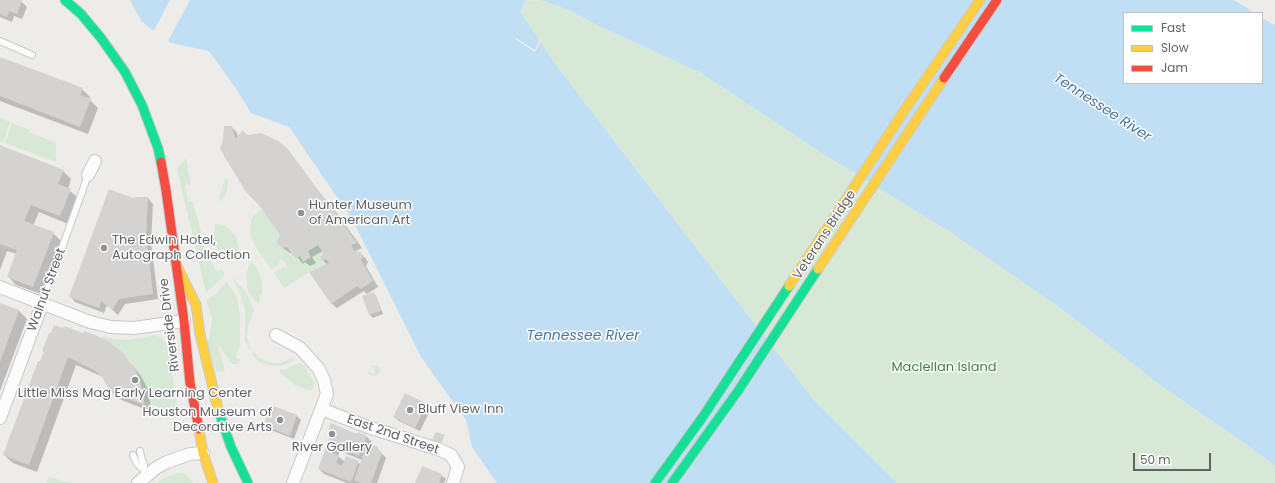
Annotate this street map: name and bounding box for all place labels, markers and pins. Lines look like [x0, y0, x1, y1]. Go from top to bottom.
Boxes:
place label: Hunter Museum of American Art [309, 198, 412, 229]
marker: Hunter Museum of American Art [296, 208, 306, 218]
place label: The Edwin Hotel, Autograph Collection [112, 233, 250, 264]
marker: The Edwin Hotel, Autograph Collection [99, 243, 109, 253]
marker: Little Miss Mag Early Learning Center [130, 375, 140, 385]
place label: Little Miss Mag Early Learning Center [18, 386, 252, 402]
place label: Bluff View Inn [418, 402, 504, 418]
place label: Houston Museum of Decorative Arts [143, 405, 272, 436]
marker: Bluff View Inn [405, 405, 415, 415]
marker: Houston Museum of Decorative Arts [275, 415, 285, 425]
marker: River Gallery [327, 429, 337, 439]
place label: River Gallery [292, 440, 372, 456]

